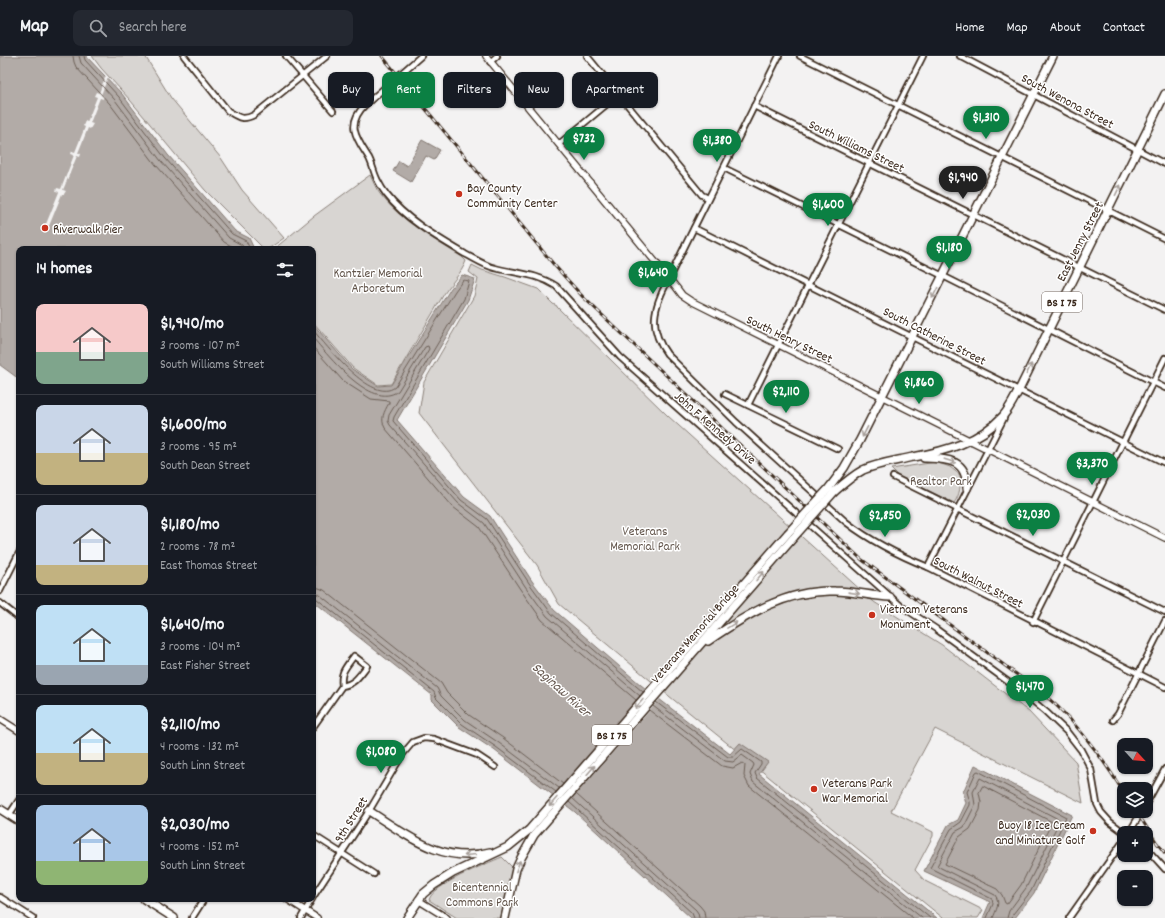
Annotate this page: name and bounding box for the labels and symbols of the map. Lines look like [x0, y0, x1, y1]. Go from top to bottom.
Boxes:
street label: South Wenona Street [1017, 70, 1117, 135]
pin: $1,310 [953, 106, 1019, 140]
street label: South Williams Street [805, 116, 907, 179]
pin: $732 [560, 127, 608, 161]
pin: $1,380 [684, 129, 750, 163]
pin: $1,940 [930, 166, 996, 200]
place label: Bay County Community Center [467, 180, 558, 214]
one-way arrow [1115, 184, 1122, 196]
marker: Bay County Community Center [454, 189, 464, 199]
pin: $1,600 [795, 193, 861, 227]
street label: East Jenny Street [1053, 199, 1110, 285]
place label: Riverwalk Pier [53, 221, 123, 240]
marker: Riverwalk Pier [40, 223, 50, 233]
pin: $1,180 [916, 236, 982, 270]
pin: $1,640 [620, 261, 686, 295]
park label: Kantzler Memorial Arboretum [334, 265, 422, 299]
one-way arrow [931, 286, 938, 298]
road number: BS I 75 [1042, 292, 1082, 312]
street label: South Catherine Street [879, 303, 989, 372]
street label: South Henry Street [743, 311, 835, 369]
one-way arrow [1026, 363, 1033, 375]
pin: $1,860 [886, 371, 952, 405]
pin: $2,110 [753, 380, 819, 414]
street label: John F Kennedy Drive [669, 388, 760, 470]
one-way arrow [861, 425, 868, 437]
pin: $3,370 [1059, 452, 1125, 486]
one-way arrow [943, 458, 956, 465]
park label: Realtor Park [910, 473, 972, 492]
pin: $2,030 [1000, 503, 1066, 537]
pin: $2,850 [852, 504, 918, 538]
park label: Veterans Memorial Park [610, 523, 680, 557]
street label: South Walnut Street [930, 552, 1026, 614]
one-way arrow [755, 571, 764, 582]
street label: Veterans Memorial Bridge [647, 581, 745, 688]
one-way arrow [847, 589, 860, 597]
place label: Vietnam Veterans Monument [880, 601, 968, 635]
marker: Vietnam Veterans Monument [867, 610, 877, 620]
one-way arrow [726, 621, 737, 629]
water label: Saginaw River [527, 659, 596, 724]
pin: $1,470 [997, 675, 1063, 709]
one-way arrow [634, 699, 643, 709]
road number: BS I 75 [592, 725, 632, 745]
north arrow [1117, 738, 1153, 774]
pin: $1,080 [348, 740, 414, 774]
one-way arrow [587, 764, 596, 775]
place label: Veterans Park War Memorial [822, 775, 892, 809]
marker: Veterans Park War Memorial [809, 784, 819, 794]
street label: 9th Street [330, 793, 374, 847]
one-way arrow [548, 797, 558, 807]
place label: Buoy 18 Ice Cream and Miniature Golf [995, 817, 1085, 851]
marker: Buoy 18 Ice Cream and Miniature Golf [1088, 826, 1098, 836]
one-way arrow [464, 851, 477, 859]
one-way arrow [514, 861, 522, 873]
park label: Bicentennial Commons Park [446, 879, 518, 913]

